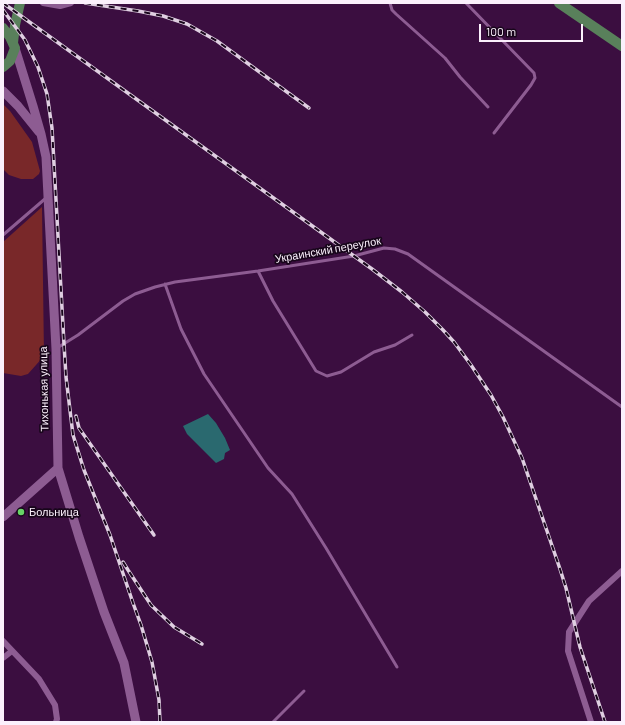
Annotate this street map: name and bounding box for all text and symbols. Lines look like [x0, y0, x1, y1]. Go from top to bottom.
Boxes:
scale bar [481, 16, 585, 42]
text: 100 m [486, 24, 516, 38]
street label: Украинский переулок [274, 234, 382, 266]
street label: Тихонькая улица [37, 346, 51, 432]
place label: Больница [29, 505, 79, 519]
marker: Больница [16, 507, 26, 517]

